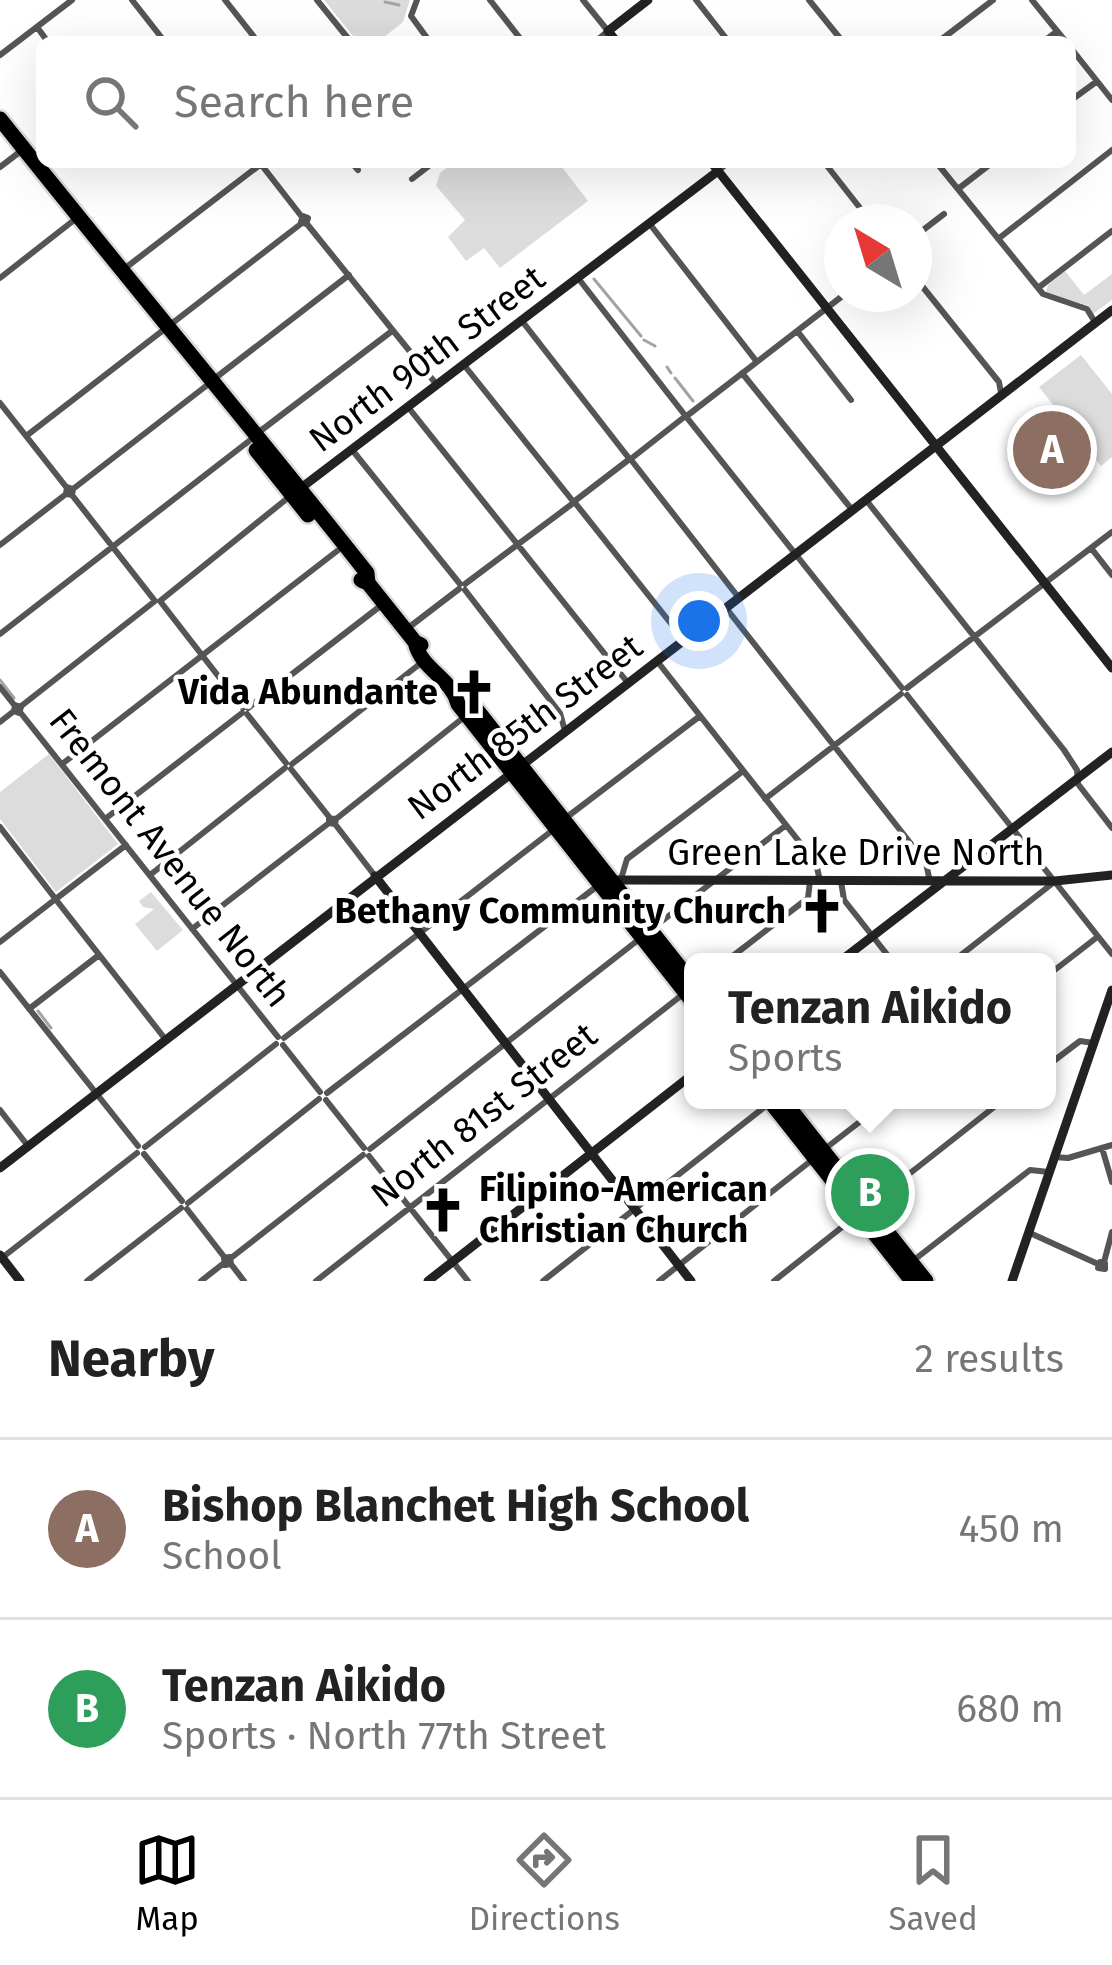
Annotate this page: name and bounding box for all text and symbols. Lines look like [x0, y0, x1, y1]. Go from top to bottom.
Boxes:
search box [36, 36, 1076, 168]
icon: search [78, 69, 144, 135]
text: Search here [174, 75, 414, 129]
north arrow [824, 204, 932, 312]
street label: North 90th Street [301, 256, 553, 462]
pin: A [1013, 405, 1091, 495]
your location [669, 591, 729, 651]
street label: North 85th Street [399, 625, 651, 829]
church icon: Vida Abundante [449, 667, 499, 717]
place label: Vida Abundante [177, 670, 438, 714]
street label: Fremont Avenue North [40, 700, 300, 1016]
street label: Green Lake Drive North [667, 831, 1045, 875]
church icon: Bethany Community Church [797, 886, 847, 936]
place label: Bethany Community Church [334, 889, 786, 933]
popup [684, 953, 1056, 1109]
text: Tenzan Aikido [728, 981, 1012, 1035]
street label: North 81st Street [362, 1013, 606, 1217]
text: Sports [728, 1035, 843, 1081]
pin: B [831, 1148, 909, 1238]
place label: Filipino-American Christian Church [479, 1167, 768, 1252]
church icon: Filipino-American Christian Church [418, 1185, 468, 1235]
text: Nearby [48, 1328, 214, 1390]
text: 2 results [915, 1336, 1064, 1382]
text: Bishop Blanchet High School [162, 1479, 749, 1533]
text: A [75, 1506, 99, 1552]
text: 450 m [959, 1506, 1064, 1552]
text: School [162, 1533, 282, 1579]
text: Tenzan Aikido [162, 1659, 446, 1713]
text: B [75, 1686, 99, 1732]
text: 680 m [956, 1686, 1064, 1732]
text: Sports · North 77th Street [162, 1713, 606, 1759]
tab: Map [134, 1827, 200, 1939]
tab: Directions [469, 1827, 620, 1939]
tab: Saved [888, 1827, 978, 1939]

